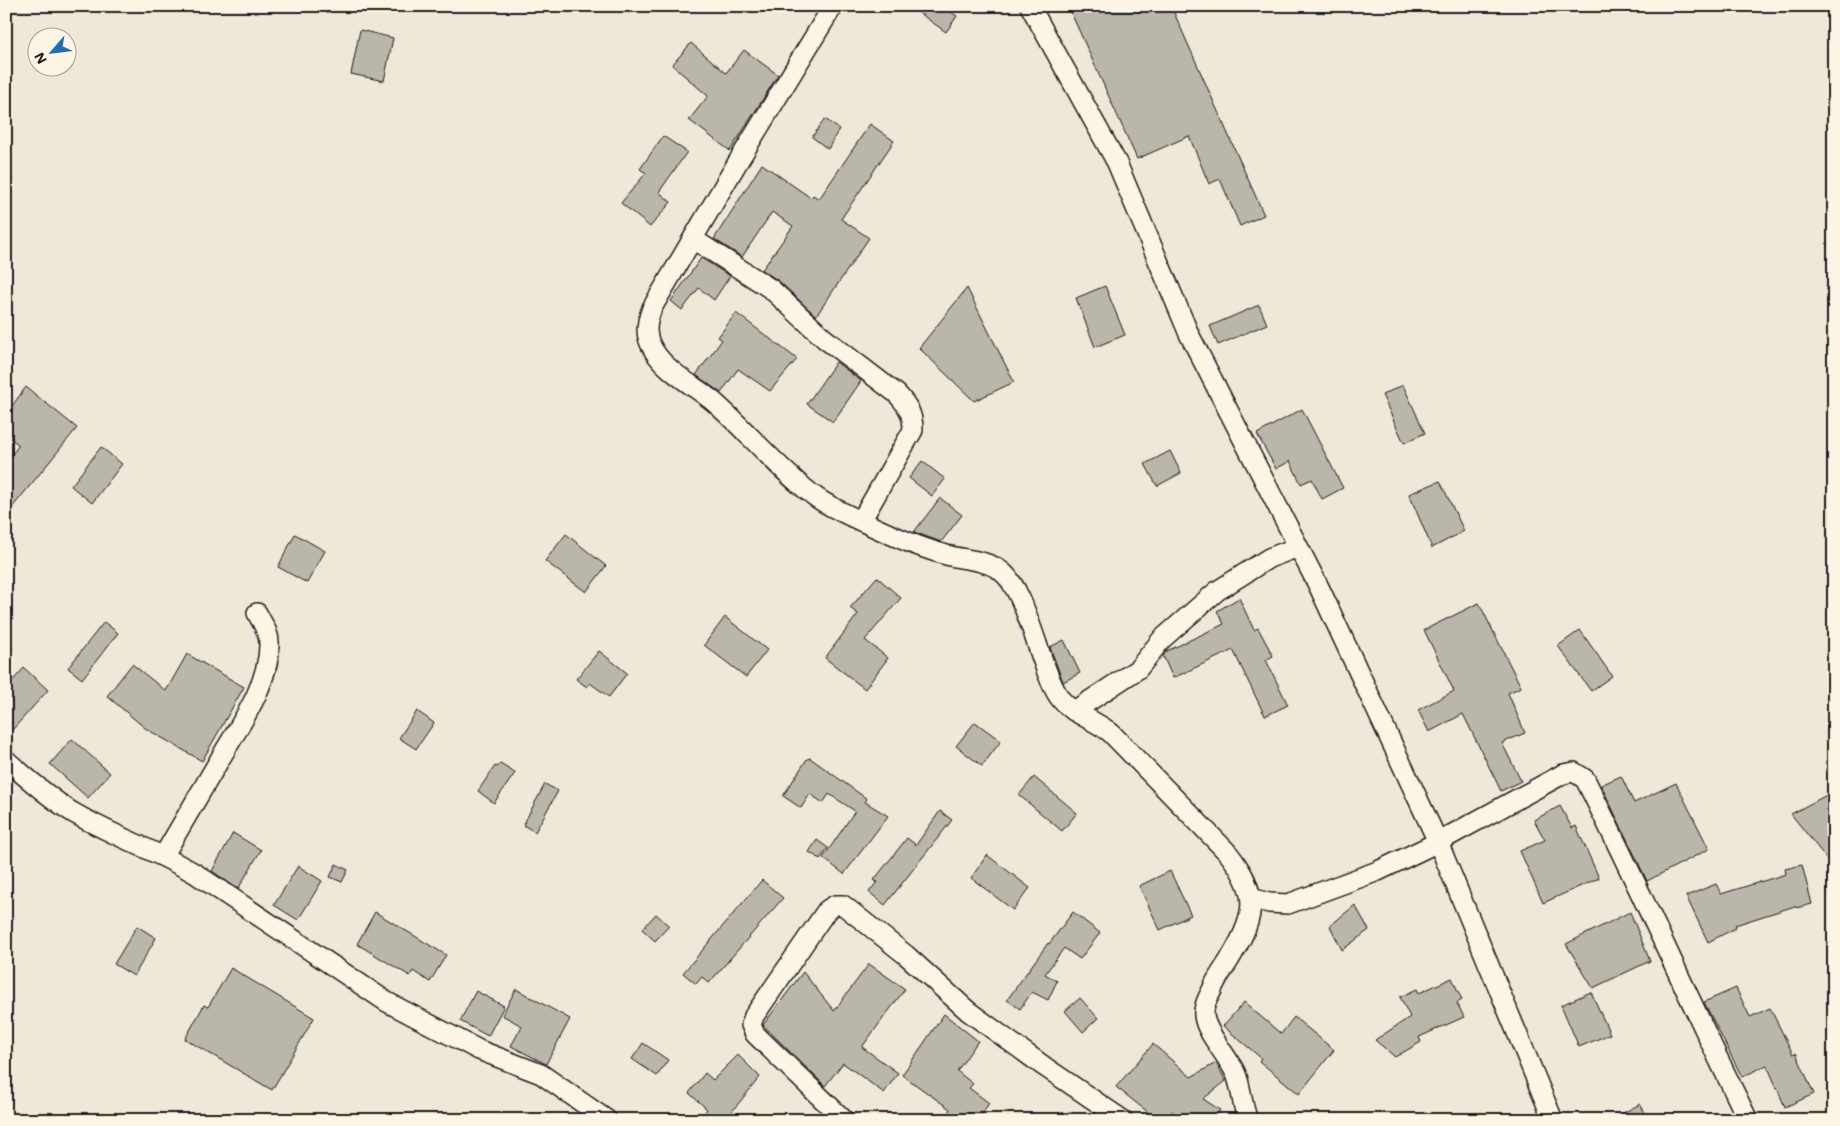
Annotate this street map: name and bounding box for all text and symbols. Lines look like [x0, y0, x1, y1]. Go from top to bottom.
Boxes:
north arrow [28, 28, 78, 78]
text: N [29, 49, 51, 67]

